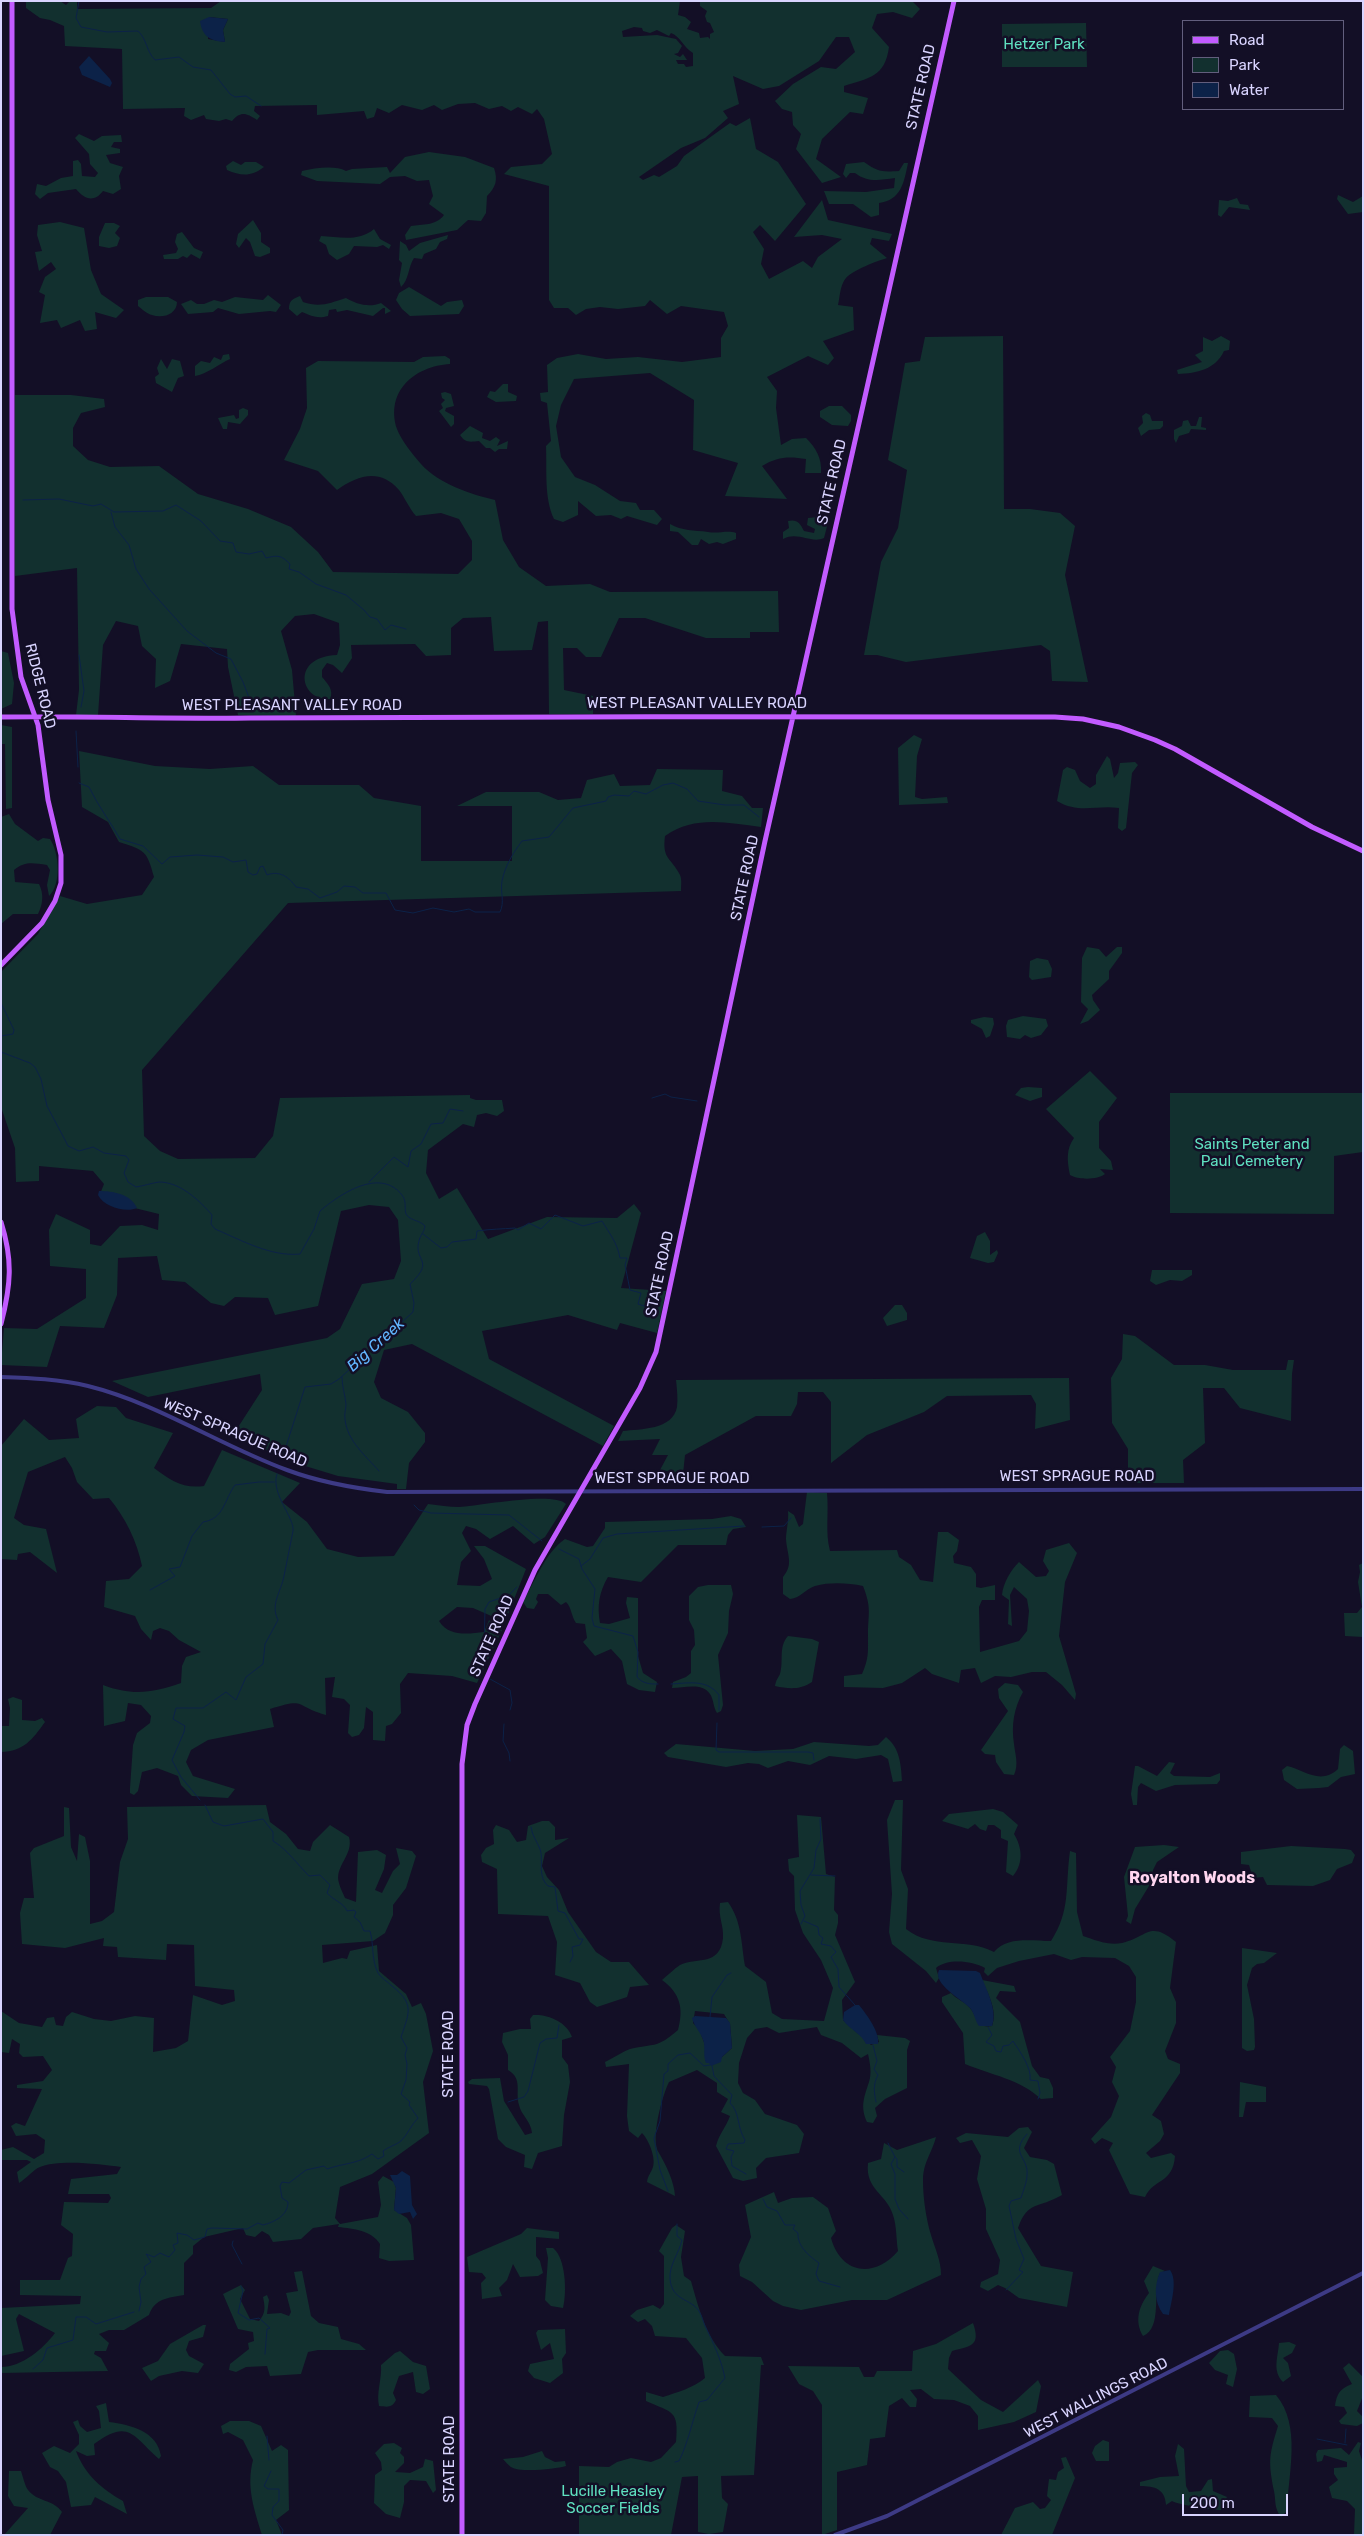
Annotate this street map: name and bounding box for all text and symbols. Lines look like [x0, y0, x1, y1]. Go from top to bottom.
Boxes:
legend [1182, 20, 1344, 110]
text: Road [1229, 31, 1265, 49]
park label: Hetzer Park [1003, 36, 1085, 54]
street label: STATE ROAD [902, 42, 940, 132]
text: Park [1229, 56, 1260, 74]
text: Water [1229, 81, 1269, 99]
street label: STATE ROAD [813, 437, 851, 527]
street label: RIDGE ROAD [21, 641, 59, 731]
street label: WEST PLEASANT VALLEY ROAD [587, 695, 807, 713]
street label: WEST PLEASANT VALLEY ROAD [182, 697, 402, 715]
street label: STATE ROAD [727, 833, 763, 923]
park label: Saints Peter and Paul Cemetery [1194, 1136, 1310, 1171]
street label: STATE ROAD [642, 1229, 678, 1319]
water label: Big Creek [343, 1314, 409, 1376]
street label: WEST SPRAGUE ROAD [160, 1394, 310, 1472]
street label: WEST SPRAGUE ROAD [1000, 1468, 1154, 1486]
street label: WEST SPRAGUE ROAD [595, 1470, 749, 1488]
street label: STATE ROAD [466, 1592, 518, 1680]
district label: Royalton Woods [1129, 1868, 1255, 1888]
street label: STATE ROAD [440, 2010, 458, 2098]
street label: WEST WALLINGS ROAD [1021, 2354, 1171, 2442]
street label: STATE ROAD [441, 2415, 459, 2503]
park label: Lucille Heasley Soccer Fields [561, 2483, 665, 2518]
scale bar [1184, 2484, 1290, 2516]
text: 200 m [1190, 2494, 1235, 2512]

